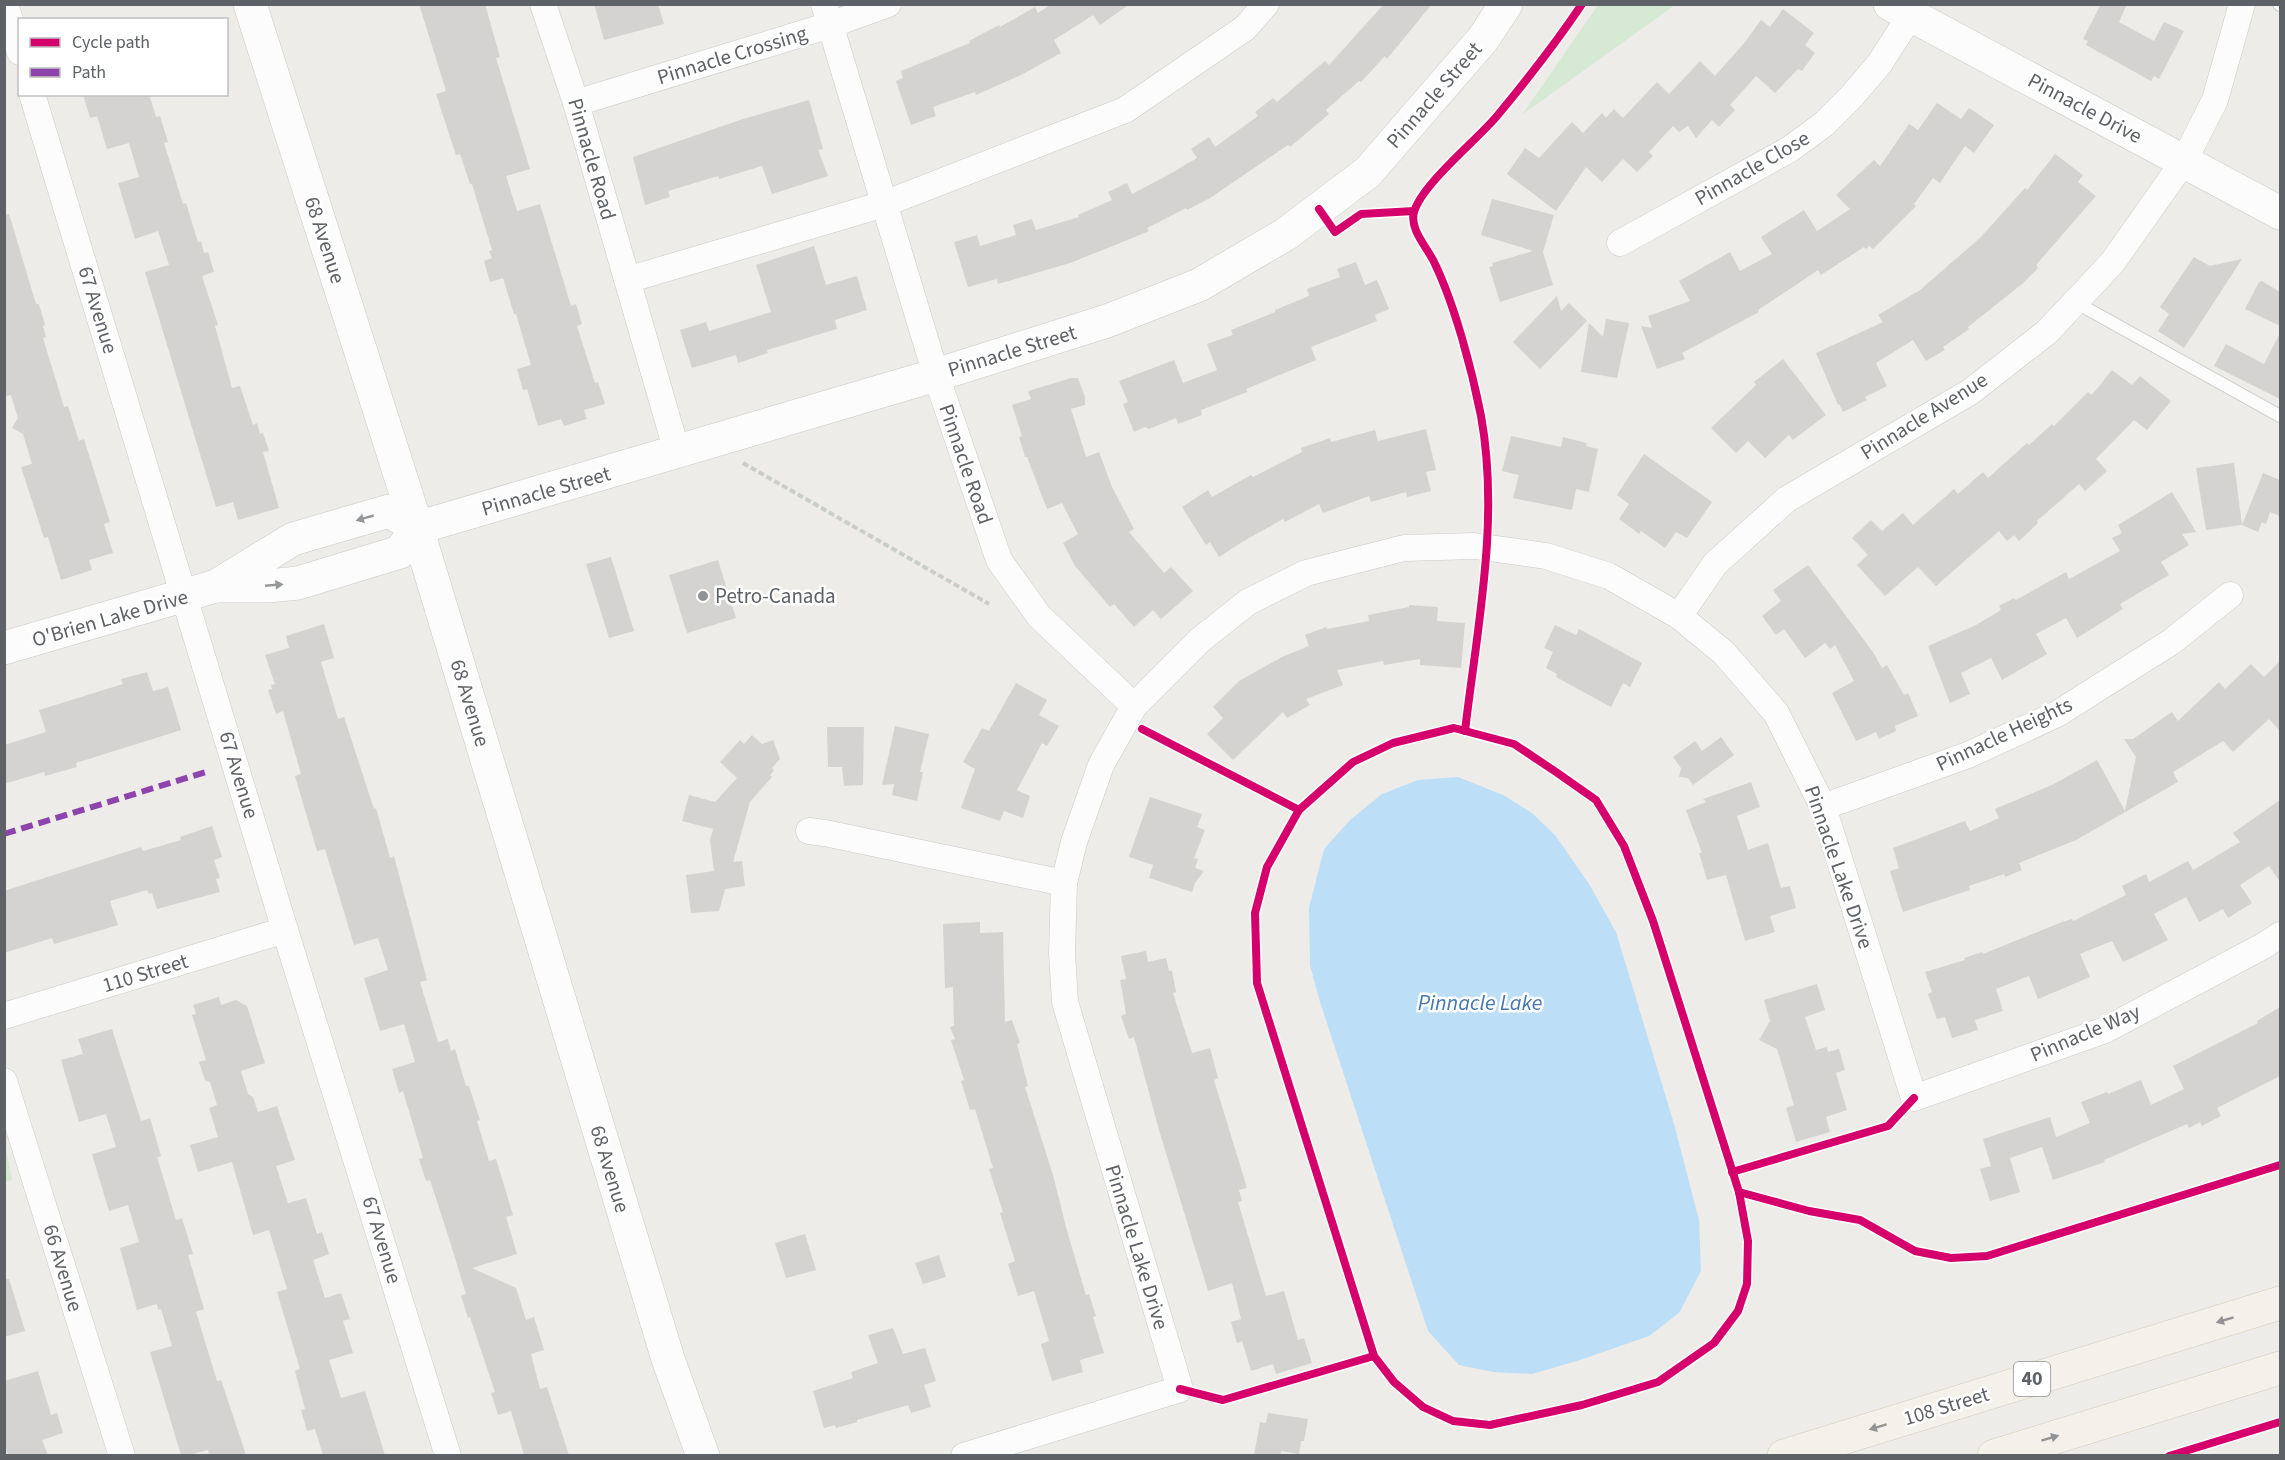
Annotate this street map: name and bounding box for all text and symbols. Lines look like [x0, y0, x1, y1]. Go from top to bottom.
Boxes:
legend [18, 18, 228, 96]
street label: Pinnacle Crossing [653, 18, 811, 92]
text: Cycle path [72, 30, 150, 55]
street label: Pinnacle Street [1379, 35, 1489, 155]
text: Path [72, 60, 106, 85]
street label: Pinnacle Drive [2022, 65, 2148, 151]
street label: Pinnacle Road [560, 95, 624, 223]
street label: Pinnacle Close [1689, 123, 1815, 213]
street label: 68 Avenue [297, 193, 353, 287]
street label: 67 Avenue [71, 263, 125, 357]
street label: Pinnacle Street [944, 317, 1080, 385]
street label: Pinnacle Avenue [1855, 365, 1993, 467]
street label: Pinnacle Road [931, 400, 1001, 528]
street label: Pinnacle Street [478, 458, 614, 524]
one-way arrow [356, 514, 374, 523]
one-way arrow [265, 580, 284, 590]
street label: O'Brien Lake Drive [28, 581, 192, 655]
place label: Petro-Canada [715, 581, 836, 611]
marker: Petro-Canada [696, 589, 710, 603]
street label: 68 Avenue [443, 656, 497, 750]
street label: Pinnacle Heights [1931, 689, 2077, 779]
street label: 67 Avenue [212, 728, 266, 822]
street label: Pinnacle Lake Drive [1797, 781, 1881, 953]
street label: 110 Street [98, 946, 192, 1000]
water label: Pinnacle Lake [1418, 987, 1542, 1019]
street label: Pinnacle Way [2025, 996, 2145, 1070]
street label: 68 Avenue [583, 1122, 637, 1216]
street label: Pinnacle Lake Drive [1098, 1161, 1176, 1333]
street label: 67 Avenue [355, 1193, 409, 1287]
street label: 66 Avenue [36, 1221, 90, 1315]
one-way arrow [2216, 1316, 2234, 1325]
road number: 40 [2014, 1362, 2050, 1396]
street label: 108 Street [1899, 1379, 1993, 1433]
one-way arrow [1869, 1423, 1887, 1432]
one-way arrow [2041, 1433, 2059, 1442]

